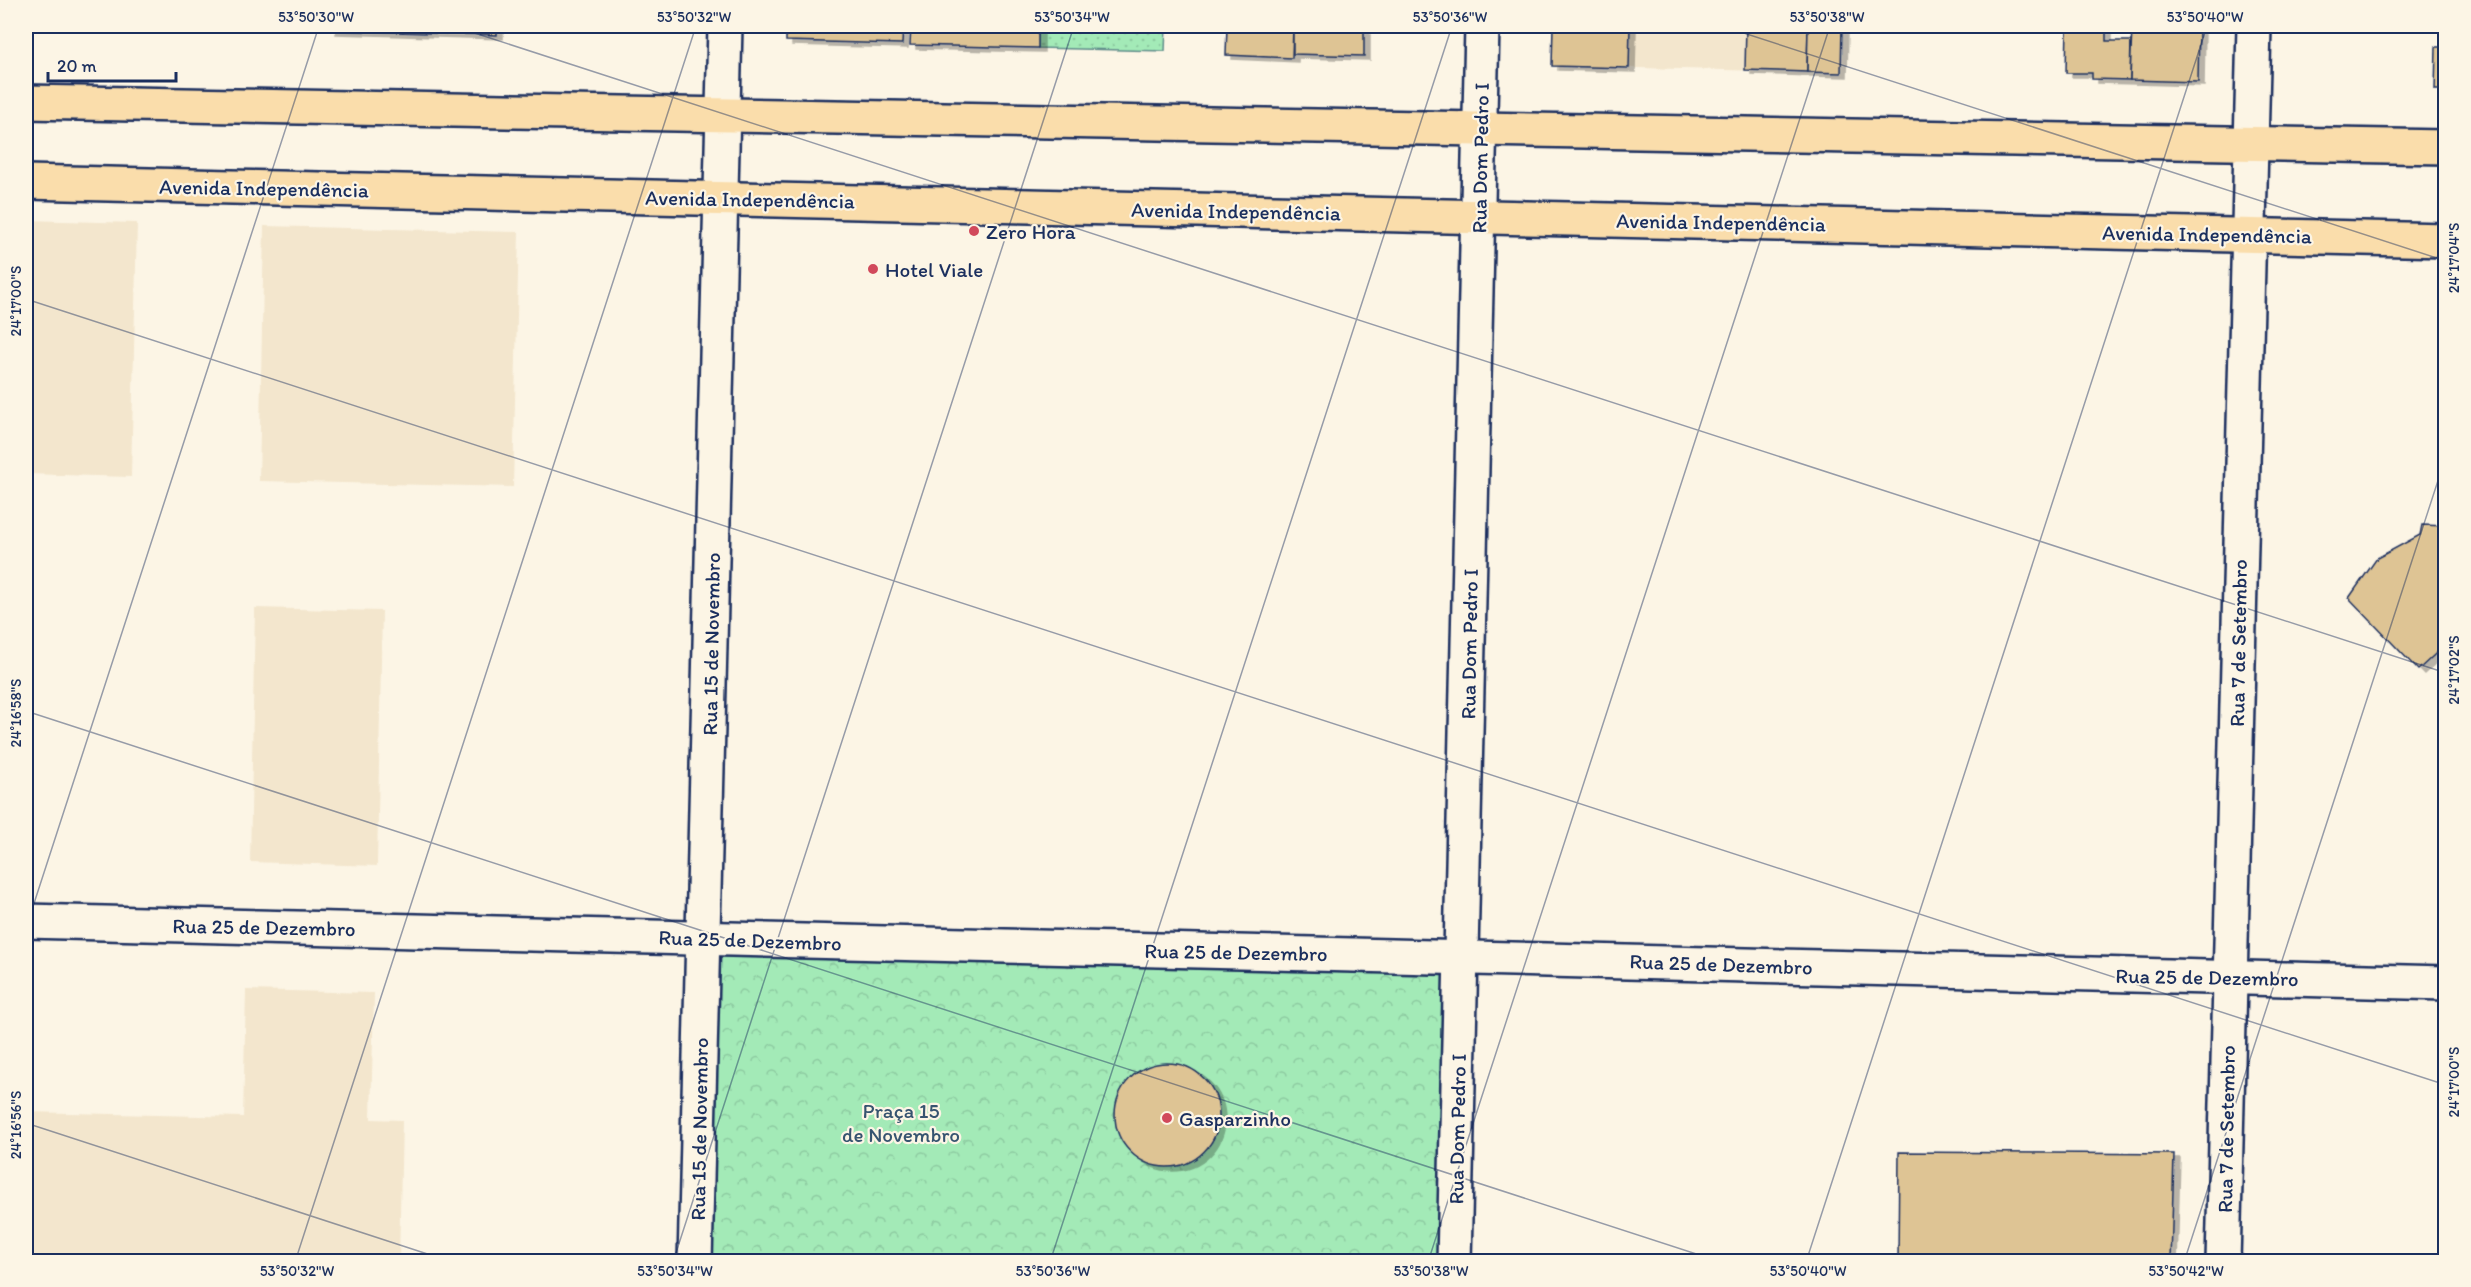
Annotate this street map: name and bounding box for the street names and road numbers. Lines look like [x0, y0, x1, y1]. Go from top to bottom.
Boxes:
street label: Rua Dom Pedro I [1466, 82, 1494, 234]
street label: Avenida Independência [159, 174, 369, 202]
street label: Avenida Independência [645, 185, 855, 213]
street label: Avenida Independência [1131, 197, 1341, 225]
street label: Avenida Independência [1616, 208, 1826, 236]
street label: Avenida Independência [2102, 220, 2312, 248]
street label: Rua 15 de Novembro [697, 552, 725, 736]
street label: Rua 7 de Setembro [2224, 559, 2252, 727]
street label: Rua Dom Pedro I [1455, 568, 1483, 720]
street label: Rua 25 de Dezembro [172, 913, 356, 941]
street label: Rua 25 de Dezembro [658, 924, 842, 956]
street label: Rua 25 de Dezembro [1144, 938, 1328, 966]
street label: Rua 25 de Dezembro [1629, 948, 1813, 980]
street label: Rua 25 de Dezembro [2115, 963, 2299, 991]
street label: Rua 15 de Novembro [685, 1037, 713, 1221]
street label: Rua 7 de Setembro [2212, 1045, 2240, 1213]
street label: Rua Dom Pedro I [1443, 1053, 1471, 1205]

